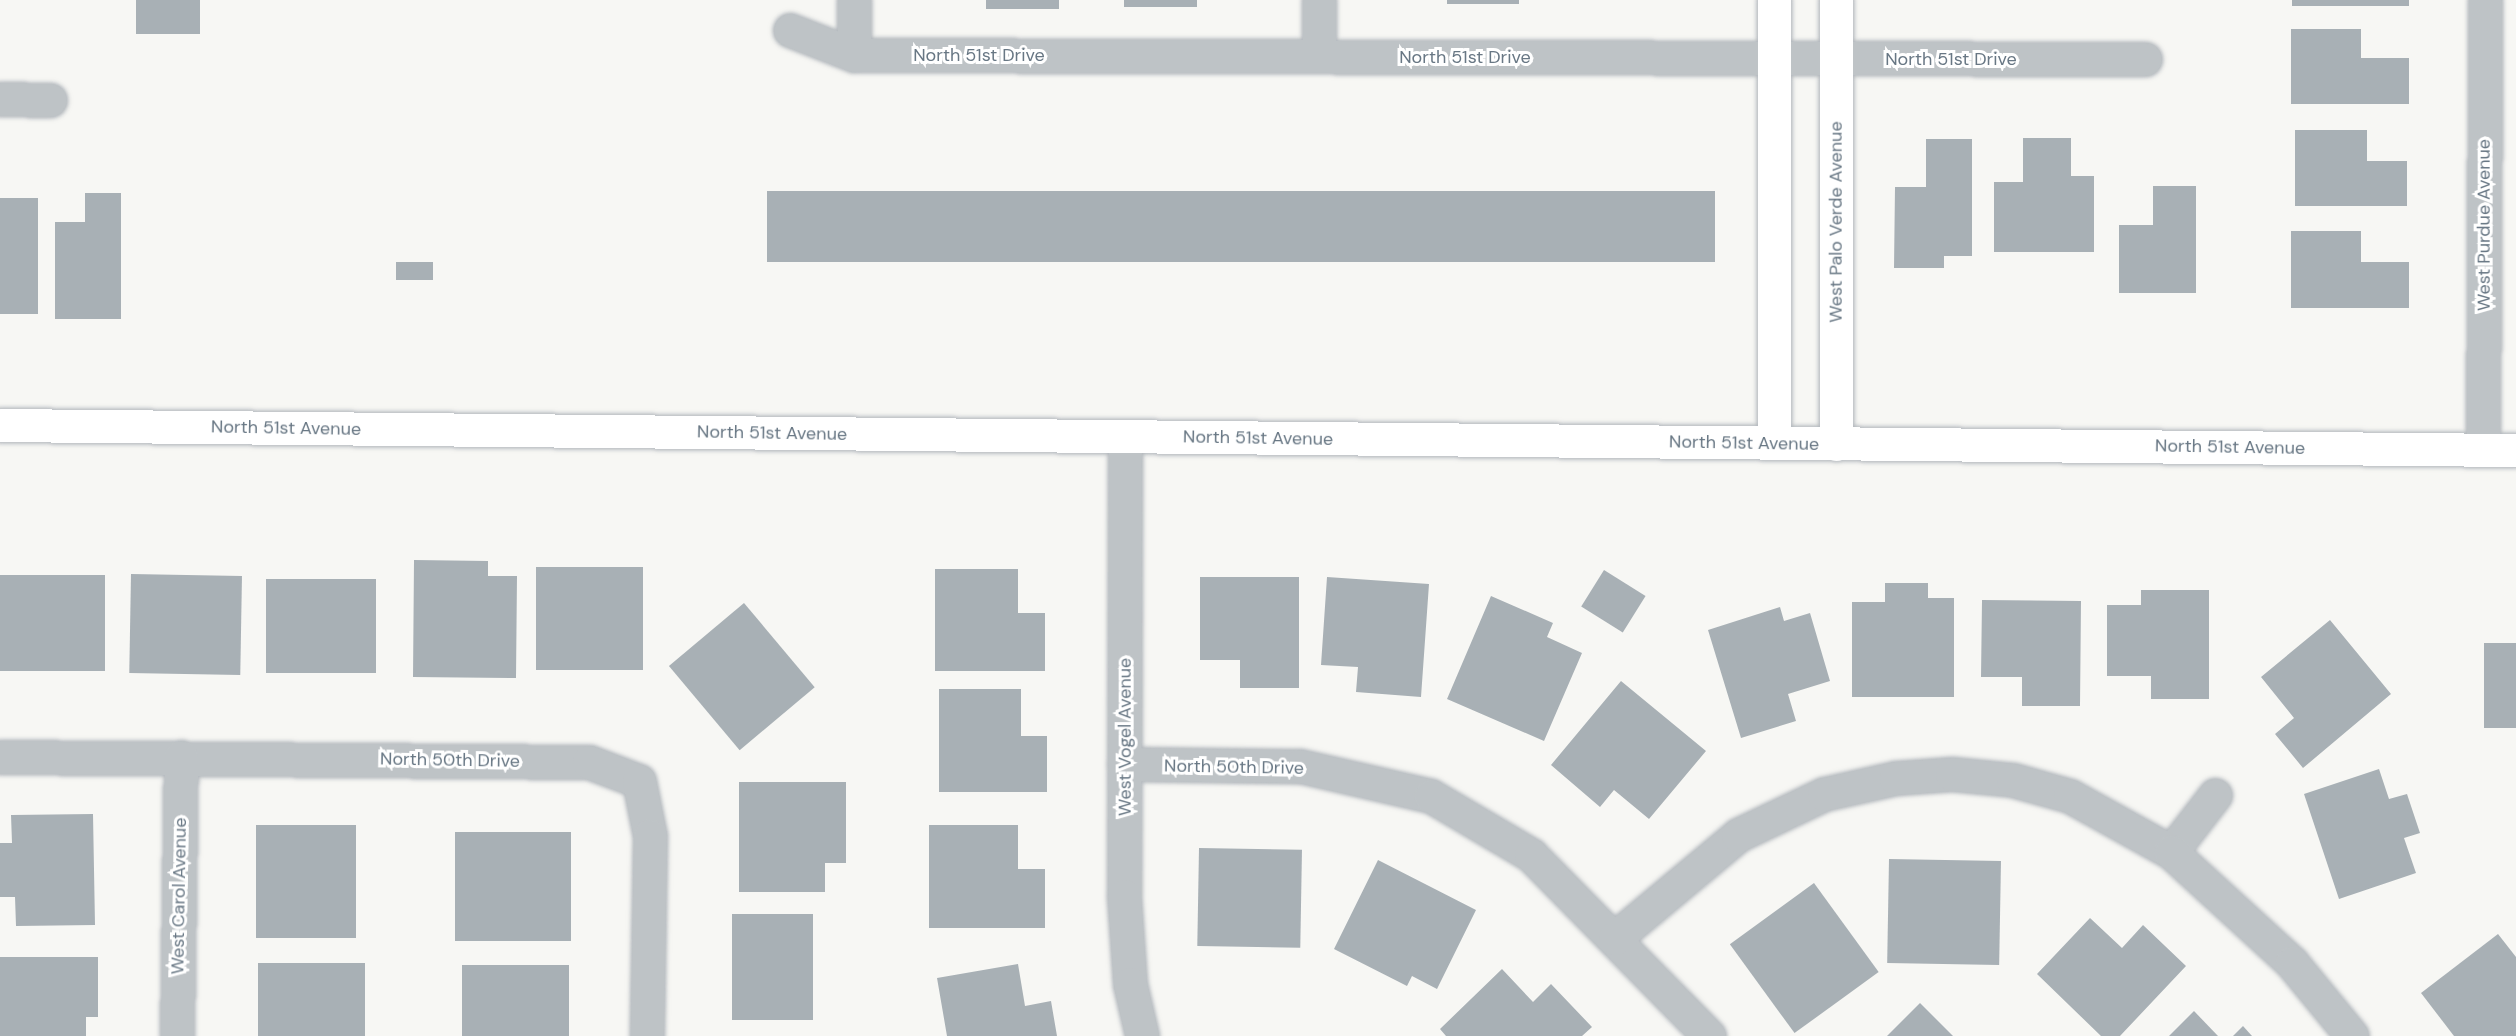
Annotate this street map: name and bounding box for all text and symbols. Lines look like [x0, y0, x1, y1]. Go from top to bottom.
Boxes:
street label: North 51st Drive [913, 44, 1045, 66]
street label: North 51st Drive [1399, 46, 1531, 68]
street label: North 51st Drive [1885, 48, 2017, 70]
street label: West Palo Verde Avenue [1825, 121, 1847, 323]
street label: West Purdue Avenue [2473, 139, 2495, 311]
street label: North 51st Avenue [211, 416, 361, 440]
street label: North 51st Avenue [697, 421, 847, 445]
street label: North 51st Avenue [1183, 426, 1333, 450]
street label: North 51st Avenue [1669, 431, 1819, 455]
street label: North 51st Avenue [2155, 435, 2305, 459]
street label: West Vogel Avenue [1114, 658, 1136, 816]
street label: North 50th Drive [380, 748, 520, 772]
street label: North 50th Drive [1164, 755, 1304, 779]
street label: West Carol Avenue [167, 817, 191, 975]

